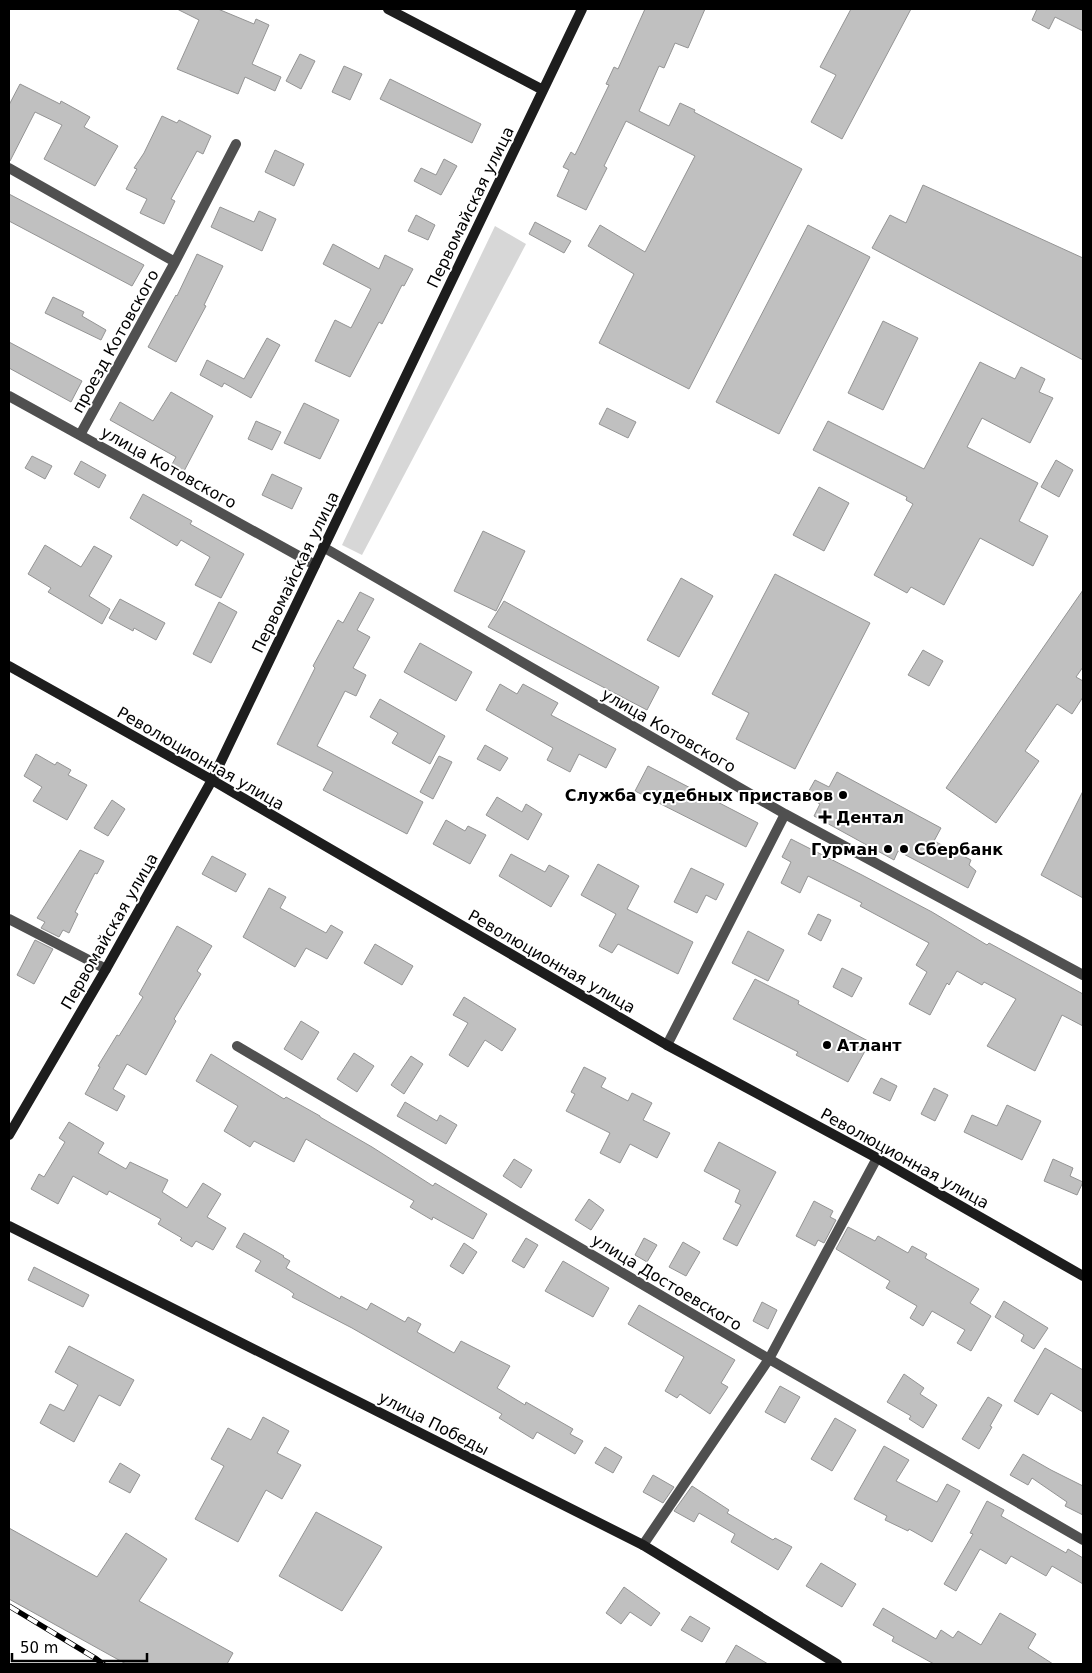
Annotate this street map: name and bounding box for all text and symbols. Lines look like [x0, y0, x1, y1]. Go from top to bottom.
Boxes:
street label: Первомайская улица [423, 123, 518, 291]
street label: проезд Котовского [68, 266, 163, 416]
street label: улица Котовского [98, 422, 240, 513]
street label: Первомайская улица [248, 488, 343, 656]
street label: улица Котовского [598, 684, 739, 777]
street label: Революционная улица [114, 703, 288, 814]
place label: Служба судебных приставов [565, 786, 833, 805]
marker: Служба судебных приставов [837, 789, 849, 801]
place label: Дентал [836, 808, 904, 827]
marker: Дентал [818, 810, 832, 824]
place label: Гурман [811, 840, 878, 859]
place label: Сбербанк [914, 840, 1003, 859]
marker: Гурман [882, 843, 894, 855]
marker: Сбербанк [898, 843, 910, 855]
street label: Первомайская улица [57, 850, 162, 1013]
street label: Революционная улица [465, 906, 639, 1017]
place label: Атлант [837, 1036, 902, 1055]
marker: Атлант [821, 1039, 833, 1051]
street label: Революционная улица [817, 1104, 992, 1213]
street label: улица Достоевского [588, 1230, 745, 1335]
street label: улица Победы [376, 1387, 492, 1459]
scale bar [12, 1630, 148, 1662]
text: 50 m [20, 1639, 58, 1657]

